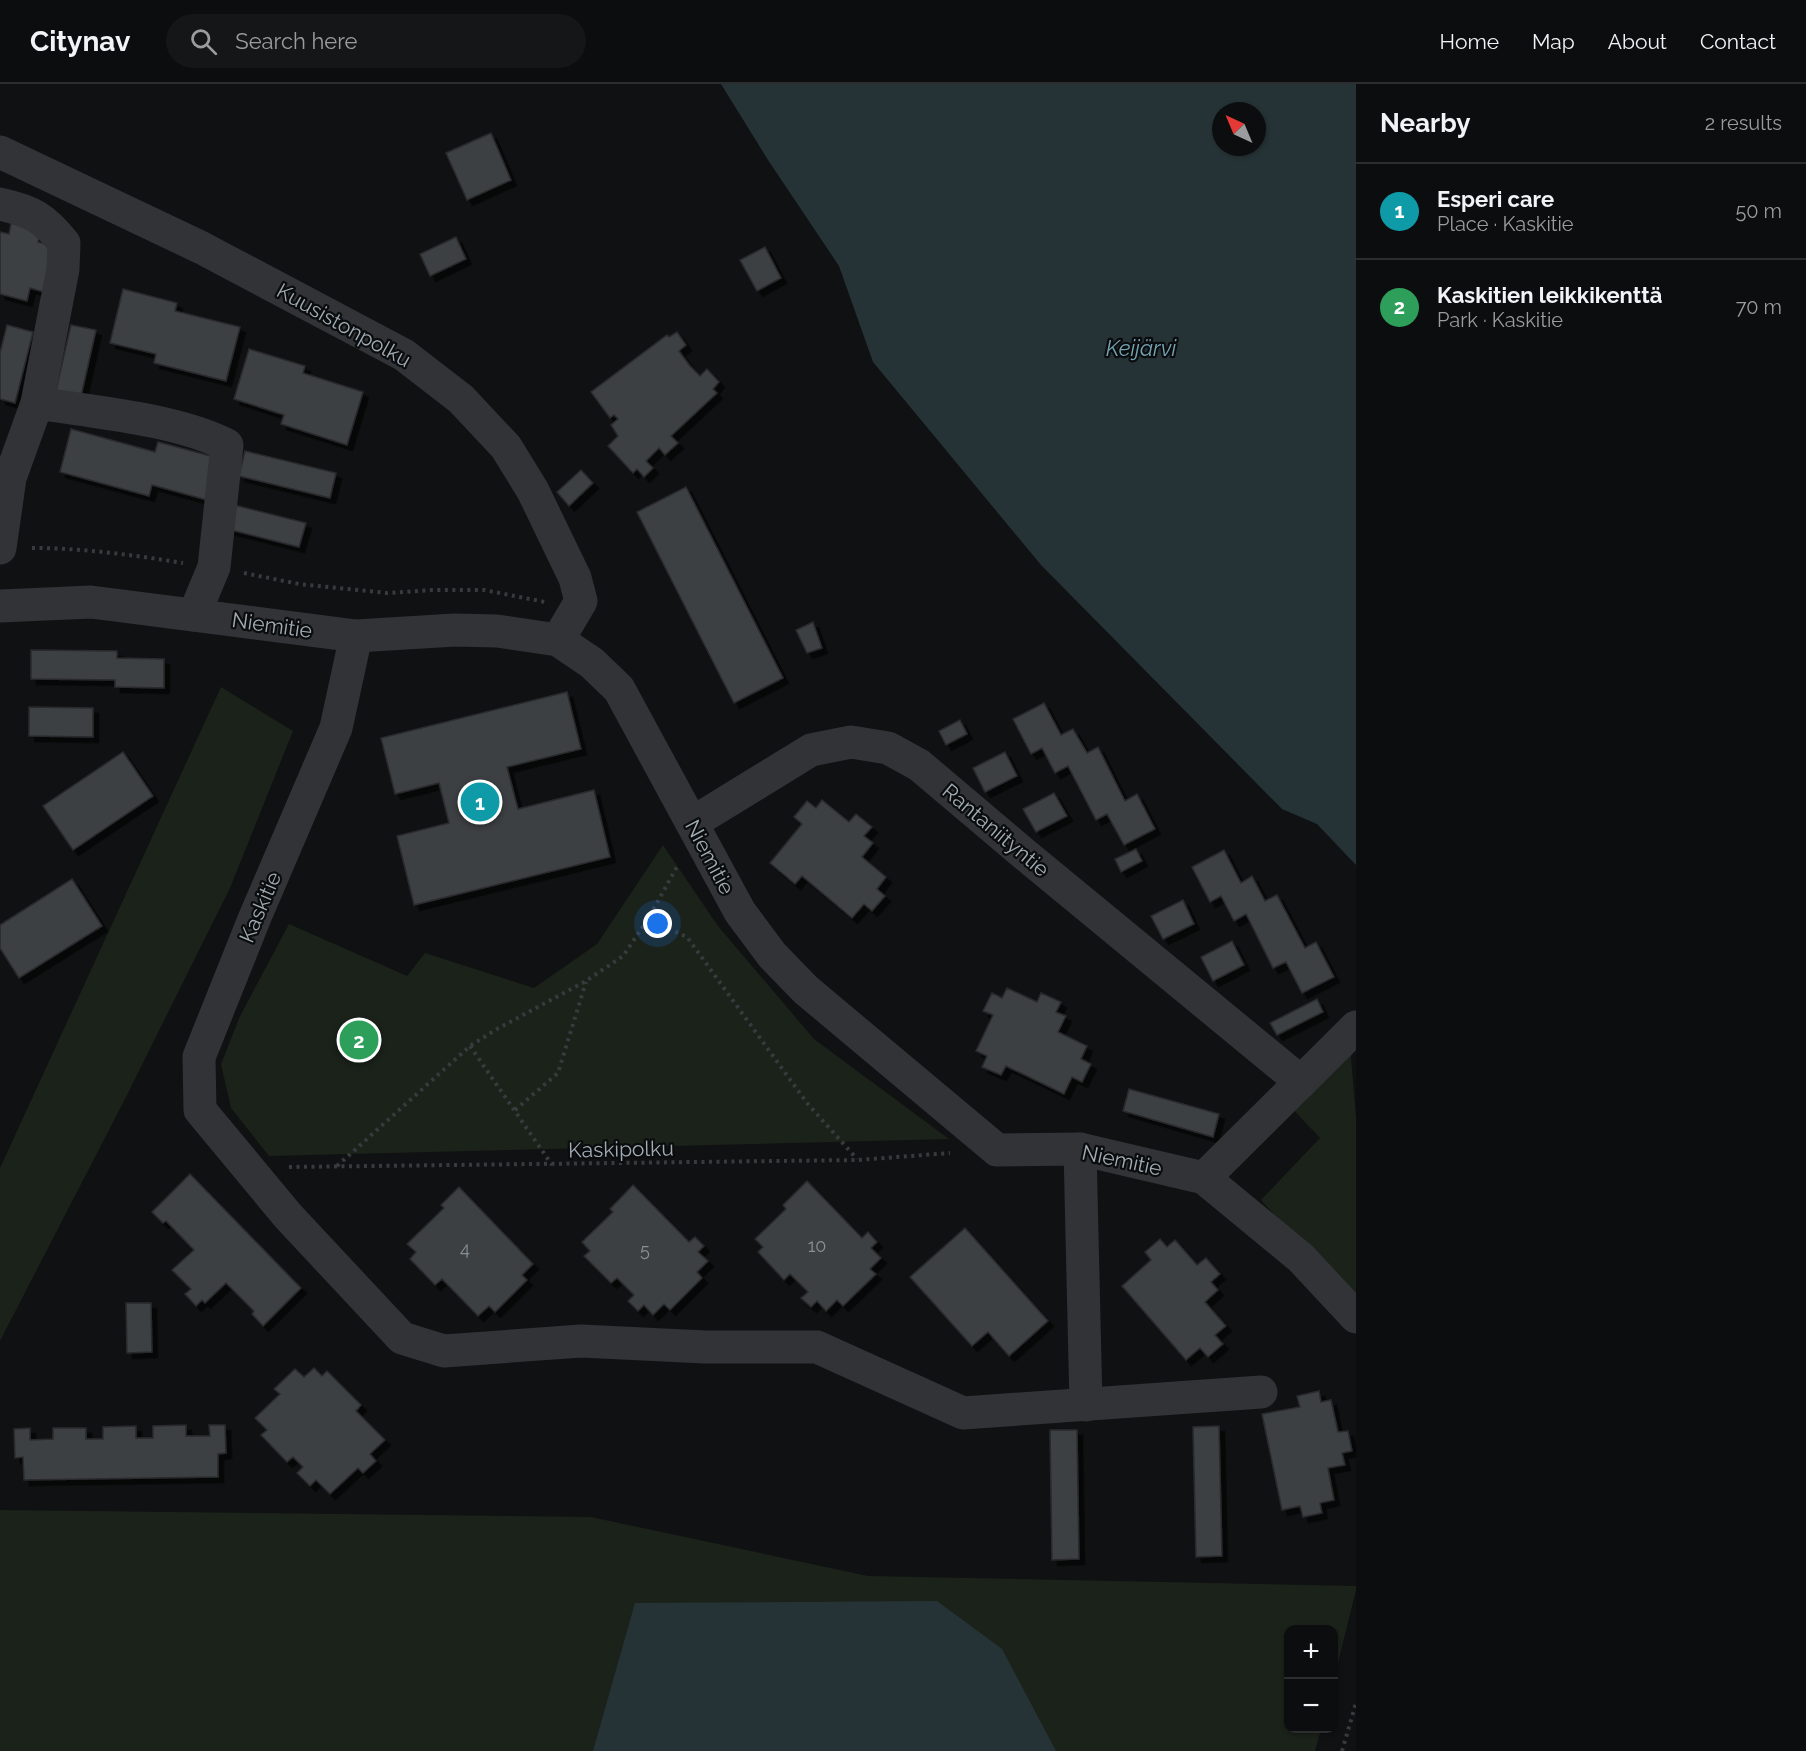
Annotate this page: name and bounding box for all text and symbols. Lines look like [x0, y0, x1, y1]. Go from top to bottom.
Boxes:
search box [166, 14, 586, 68]
text: Citynav [30, 25, 130, 58]
icon: search [187, 25, 220, 58]
text: Search here [235, 28, 357, 54]
text: Home [1440, 29, 1499, 54]
text: Map [1532, 29, 1575, 54]
text: About [1608, 29, 1667, 54]
text: Contact [1700, 29, 1776, 54]
north arrow [1212, 102, 1266, 156]
text: Nearby [1380, 108, 1470, 138]
text: 2 results [1705, 111, 1782, 135]
text: Esperi care [1437, 186, 1554, 212]
text: 1 [1395, 199, 1404, 223]
text: 50 m [1735, 199, 1782, 223]
text: Place · Kaskitie [1437, 212, 1574, 236]
street label: Kuusistonpolku [273, 278, 415, 372]
text: Kaskitien leikkikenttä [1437, 282, 1662, 308]
text: 2 [1394, 295, 1405, 319]
text: 70 m [1736, 295, 1782, 319]
text: Park · Kaskitie [1437, 308, 1563, 332]
water label: Keijärvi [1106, 335, 1177, 361]
street label: Niemitie [230, 607, 314, 643]
street label: Rantaniityntie [938, 778, 1054, 882]
pin: 1 [460, 780, 500, 824]
street label: Niemitie [680, 815, 740, 899]
street label: Kaskitie [234, 868, 286, 946]
your location [643, 909, 672, 938]
pin: 2 [340, 1018, 378, 1062]
street label: Kaskipolku [568, 1136, 674, 1162]
street label: Niemitie [1080, 1139, 1164, 1181]
house number: 10 [808, 1235, 826, 1256]
house number: 4 [460, 1238, 470, 1259]
house number: 5 [640, 1239, 650, 1260]
map controls [1284, 1625, 1338, 1733]
button: + [1284, 1625, 1338, 1679]
button: − [1284, 1679, 1338, 1733]

